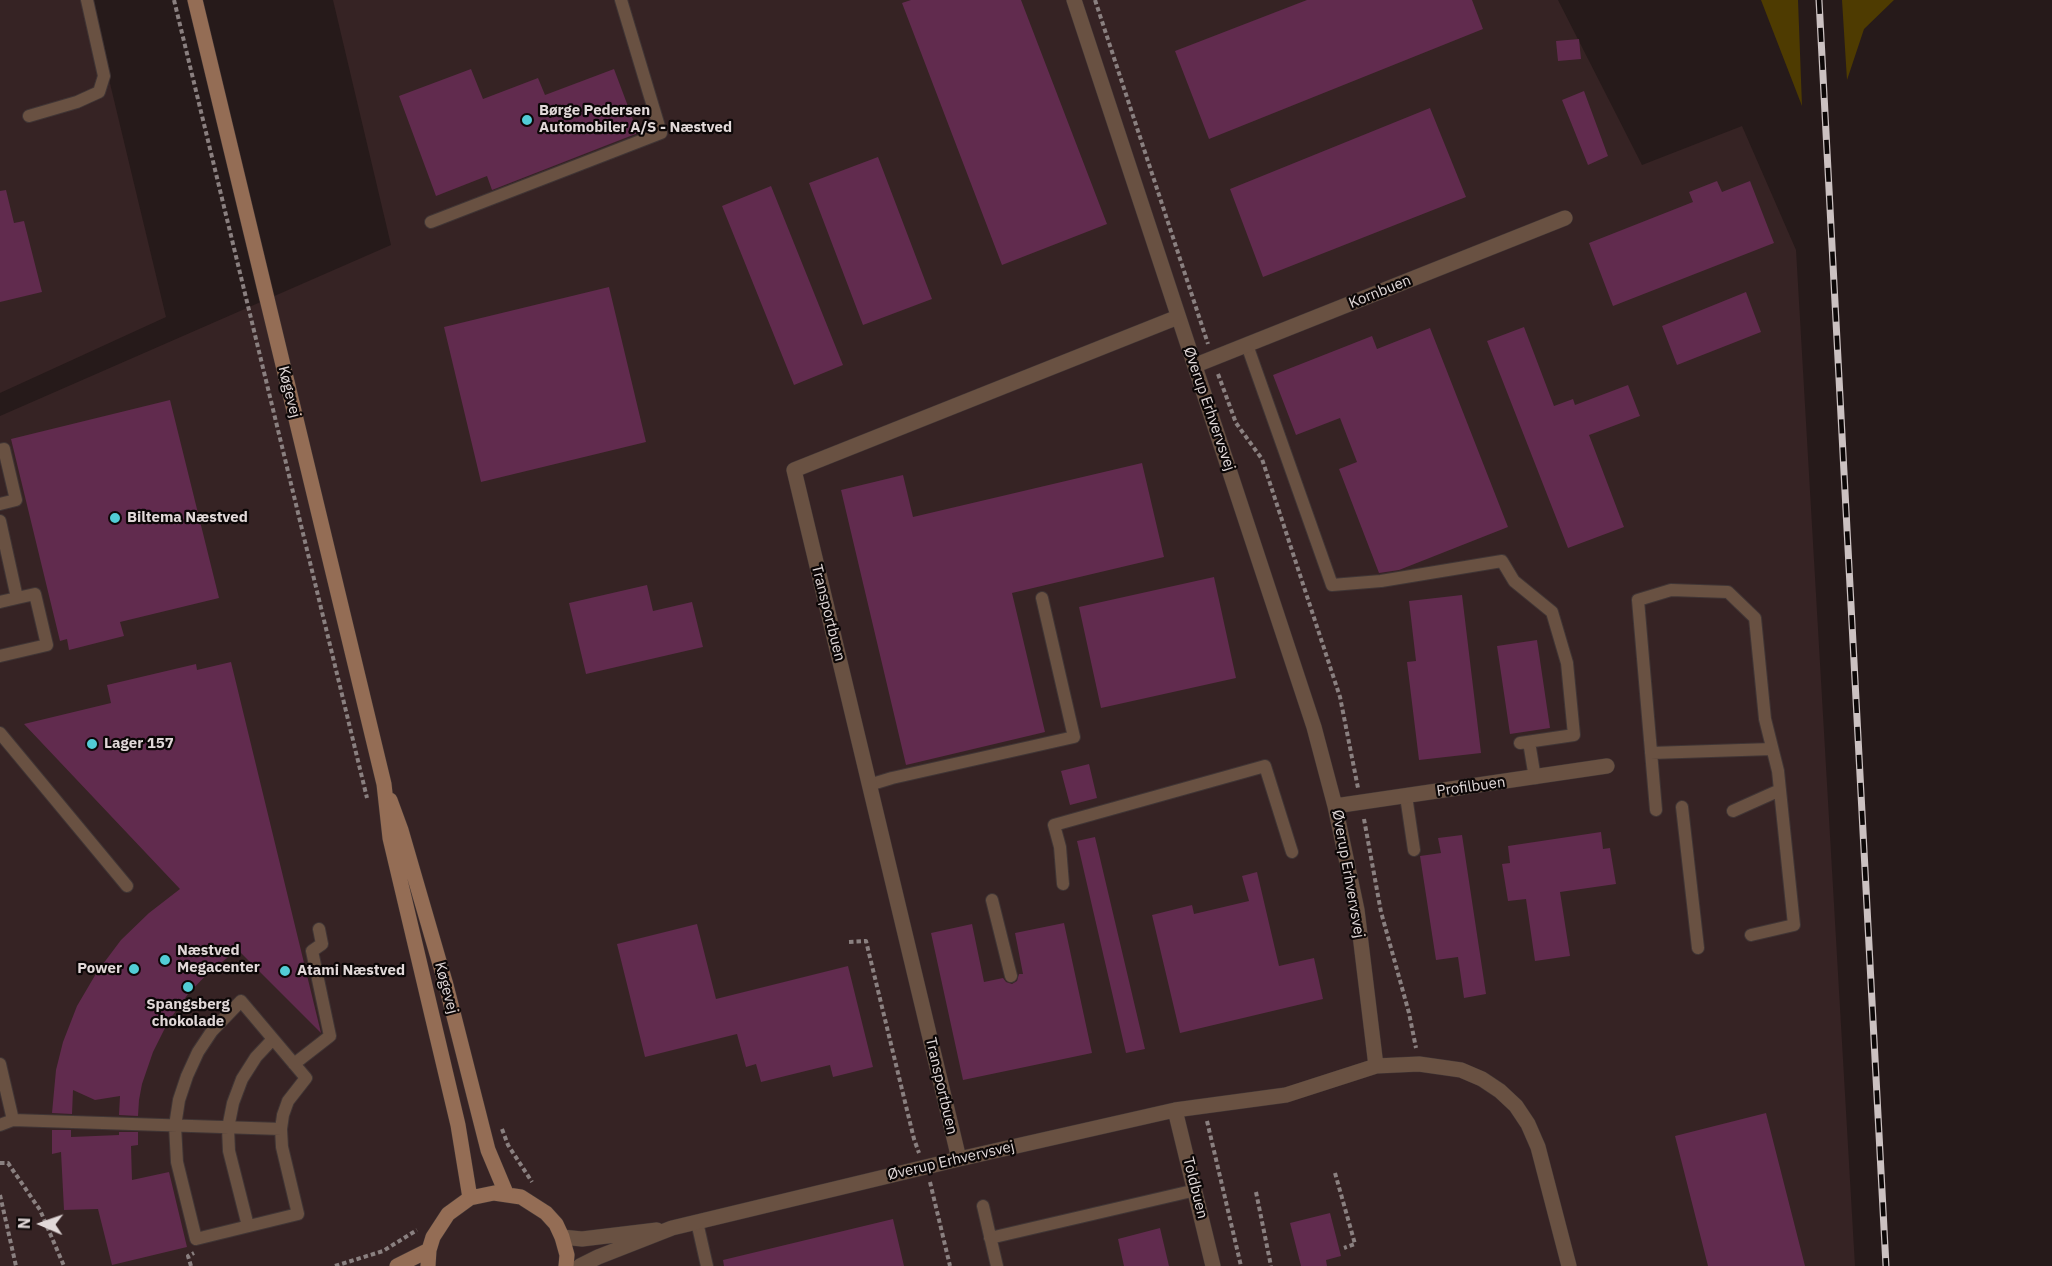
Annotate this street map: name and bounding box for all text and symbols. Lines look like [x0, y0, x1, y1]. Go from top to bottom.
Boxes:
place label: Børge Pedersen Automobiler A/S - Næstved [539, 102, 732, 137]
marker: Børge Pedersen Automobiler A/S - Næstved [520, 113, 534, 127]
street label: Kornbuen [1346, 271, 1414, 313]
street label: Øverup Erhvervsvej [1179, 345, 1239, 473]
street label: Køgevej [274, 364, 304, 420]
place label: Biltema Næstved [127, 509, 248, 527]
marker: Biltema Næstved [108, 511, 122, 525]
street label: Transportbuen [807, 563, 849, 663]
place label: Lager 157 [104, 735, 174, 753]
marker: Lager 157 [85, 737, 99, 751]
street label: Profilbuen [1435, 773, 1507, 801]
street label: Øverup Erhvervsvej [1328, 808, 1368, 940]
place label: Næstved Megacenter [177, 942, 260, 977]
marker: Næstved Megacenter [158, 953, 172, 967]
place label: Power [77, 960, 122, 978]
street label: Køgevej [430, 960, 462, 1016]
marker: Power [127, 962, 141, 976]
place label: Atami Næstved [297, 962, 405, 980]
marker: Atami Næstved [278, 964, 292, 978]
marker: Spangsberg chokolade [181, 980, 195, 994]
place label: Spangsberg chokolade [146, 996, 230, 1031]
street label: Transportbuen [921, 1036, 961, 1136]
street label: Øverup Erhvervsvej [886, 1138, 1016, 1184]
street label: Toldbuen [1179, 1155, 1211, 1221]
north arrow [12, 1194, 72, 1254]
text: N [14, 1217, 34, 1230]

